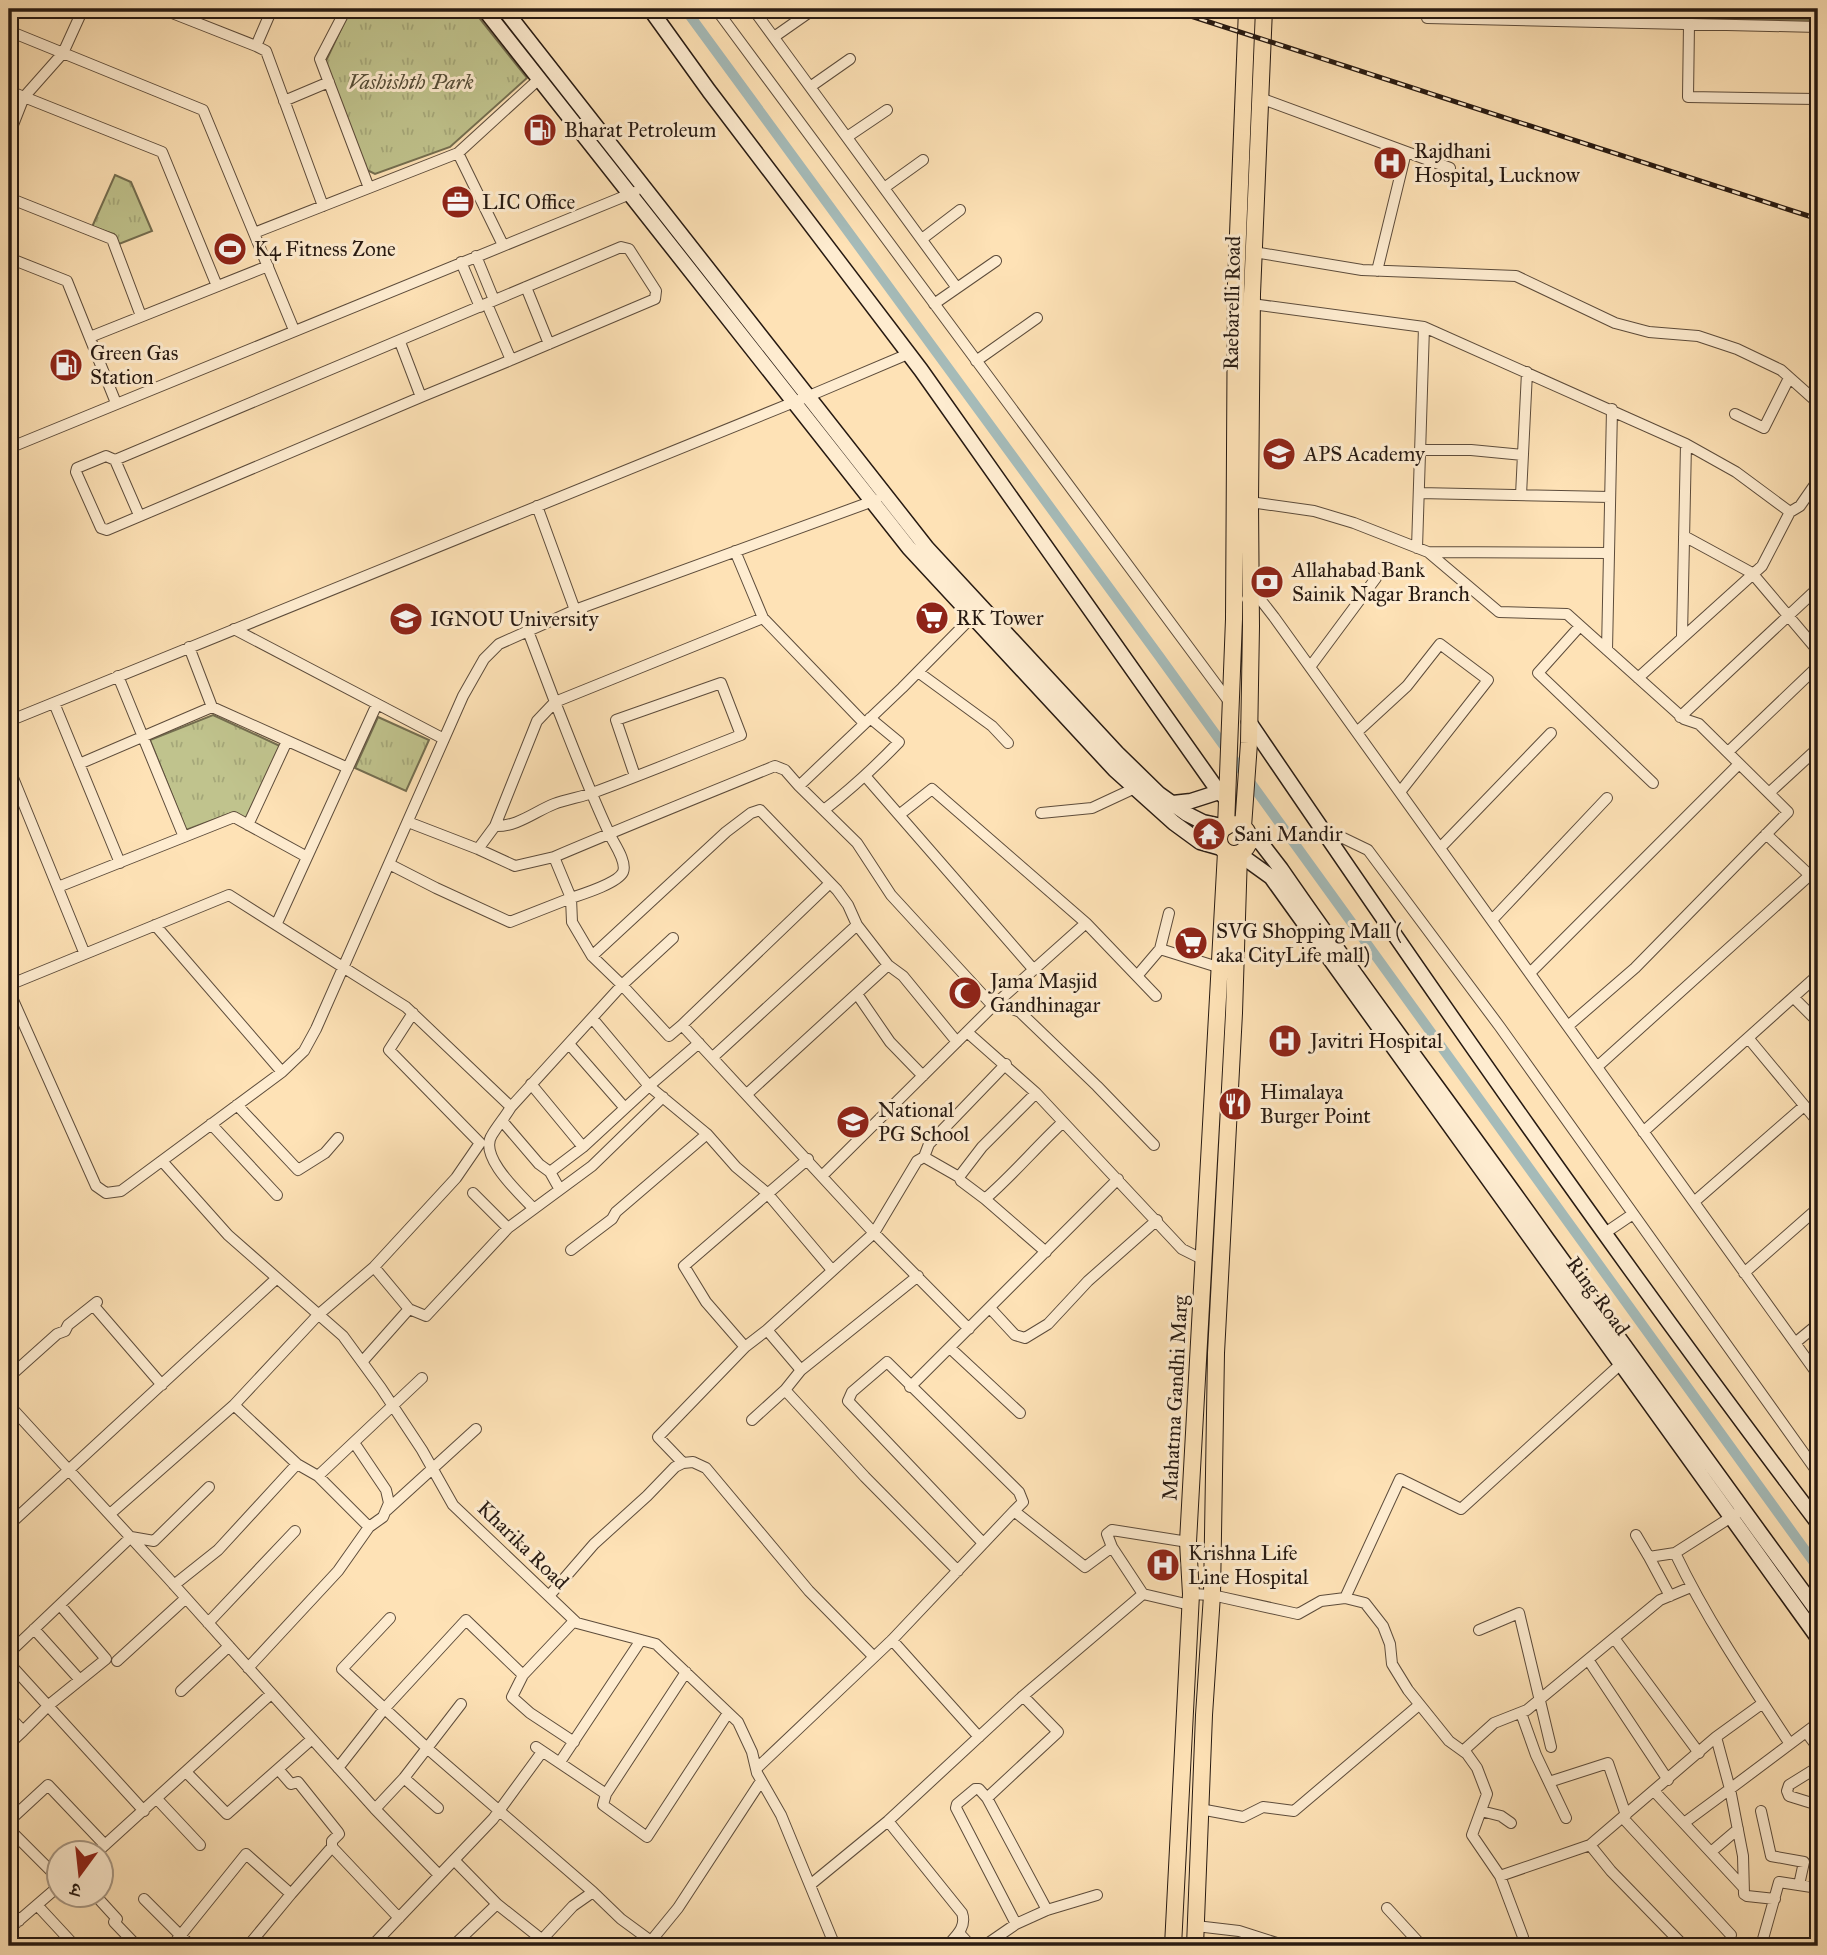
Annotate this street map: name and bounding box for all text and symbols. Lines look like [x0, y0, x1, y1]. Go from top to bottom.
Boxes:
park label: Vashishth Park [348, 69, 474, 95]
fuel station icon: Bharat Petroleum [521, 111, 559, 149]
place label: Bharat Petroleum [564, 117, 717, 143]
place label: Rajdhani Hospital, Lucknow [1414, 138, 1580, 188]
hospital icon: Rajdhani Hospital, Lucknow [1371, 144, 1409, 182]
office icon: LIC Office [439, 183, 477, 221]
place label: LIC Office [482, 189, 576, 215]
sports icon: K4 Fitness Zone [211, 230, 249, 268]
street label: Raebarelli Road [1218, 235, 1246, 370]
place label: K4 Fitness Zone [254, 236, 396, 262]
place label: Green Gas Station [90, 340, 178, 390]
fuel station icon: Green Gas Station [47, 346, 85, 384]
school or university icon: APS Academy [1260, 435, 1298, 473]
place label: APS Academy [1303, 441, 1426, 467]
place label: Allahabad Bank Sainik Nagar Branch [1291, 557, 1470, 607]
bank icon: Allahabad Bank Sainik Nagar Branch [1248, 563, 1286, 601]
supermarket icon: RK Tower [913, 599, 951, 637]
school or university icon: IGNOU University [387, 600, 425, 638]
place label: RK Tower [956, 605, 1044, 631]
place label: IGNOU University [430, 606, 600, 632]
temple icon: Sani Mandir [1190, 815, 1228, 853]
place label: Sani Mandir [1234, 821, 1343, 847]
place label: SVG Shopping Mall ( aka CityLife mall) [1216, 918, 1401, 968]
supermarket icon: SVG Shopping Mall ( aka CityLife mall) [1172, 924, 1210, 962]
place label: Jama Masjid Gandhinagar [988, 968, 1100, 1018]
mosque icon: Jama Masjid Gandhinagar [946, 974, 984, 1012]
hospital icon: Javitri Hospital [1266, 1022, 1304, 1060]
place label: Javitri Hospital [1308, 1028, 1443, 1054]
place label: Himalaya Burger Point [1260, 1079, 1371, 1129]
restaurant icon: Himalaya Burger Point [1216, 1085, 1254, 1123]
place label: National PG School [878, 1097, 970, 1147]
school or university icon: National PG School [834, 1103, 872, 1141]
street label: Ring Road [1561, 1252, 1636, 1341]
street label: Mahatma Gandhi Marg [1157, 1294, 1193, 1501]
street label: Kharika Road [472, 1495, 574, 1595]
place label: Krishna Life Line Hospital [1188, 1540, 1309, 1590]
hospital icon: Krishna Life Line Hospital [1144, 1546, 1182, 1584]
north arrow [46, 1840, 116, 1910]
text: उ [67, 1877, 85, 1903]

